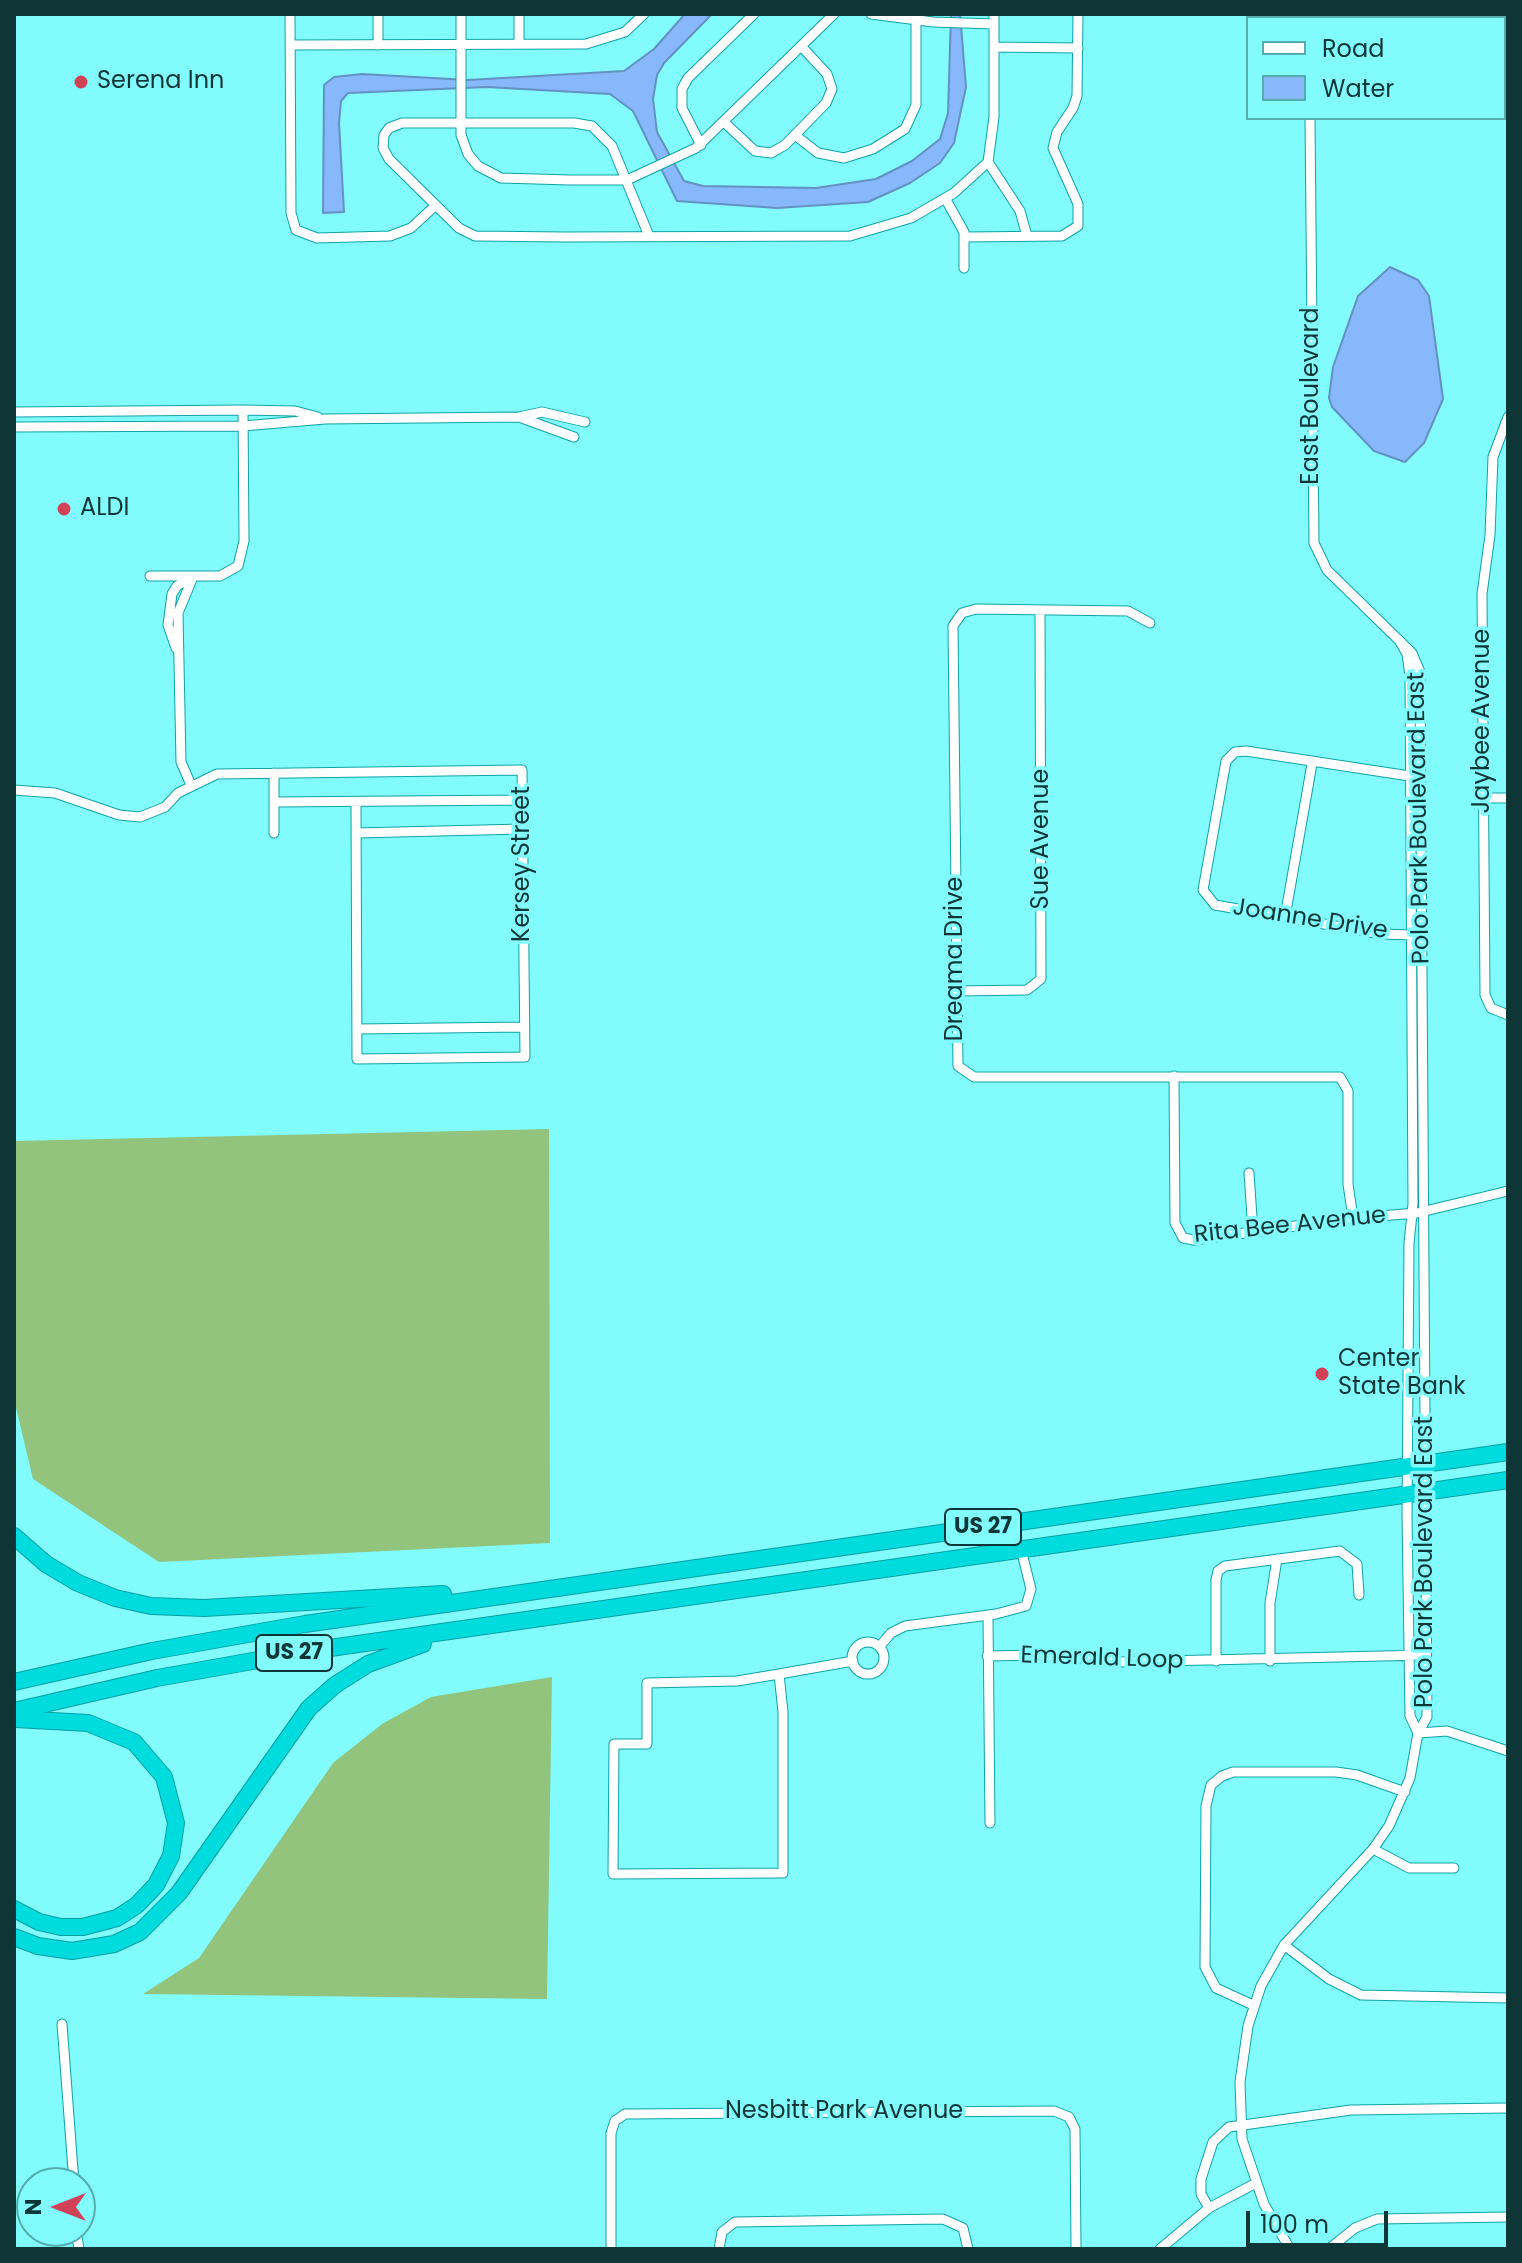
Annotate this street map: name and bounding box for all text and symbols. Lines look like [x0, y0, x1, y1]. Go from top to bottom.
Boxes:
legend [1246, 16, 1506, 120]
text: Road [1322, 32, 1384, 65]
place label: Serena Inn [97, 68, 224, 96]
text: Water [1322, 72, 1394, 105]
marker: Serena Inn [72, 73, 90, 91]
street label: East Boulevard [1298, 307, 1326, 485]
place label: ALDI [80, 495, 129, 523]
marker: ALDI [55, 500, 73, 518]
street label: Jaybee Avenue [1469, 629, 1497, 813]
street label: Polo Park Boulevard East [1403, 672, 1437, 964]
street label: Sue Avenue [1028, 769, 1056, 909]
street label: Kersey Street [509, 786, 537, 942]
street label: Dreama Drive [942, 877, 970, 1041]
street label: Joanne Drive [1230, 894, 1390, 946]
street label: Rita Bee Avenue [1193, 1202, 1387, 1250]
place label: Center State Bank [1338, 1346, 1466, 1402]
marker: Center State Bank [1313, 1365, 1331, 1383]
street label: Polo Park Boulevard East [1412, 1416, 1440, 1708]
road number: US 27 [945, 1509, 1021, 1545]
road number: US 27 [256, 1635, 332, 1671]
street label: Emerald Loop [1020, 1642, 1184, 1676]
street label: Nesbitt Park Avenue [725, 2098, 963, 2126]
north arrow [16, 2167, 96, 2247]
scale bar [1250, 2195, 1392, 2245]
text: N [18, 2199, 49, 2215]
text: 100 m [1260, 2208, 1329, 2241]

